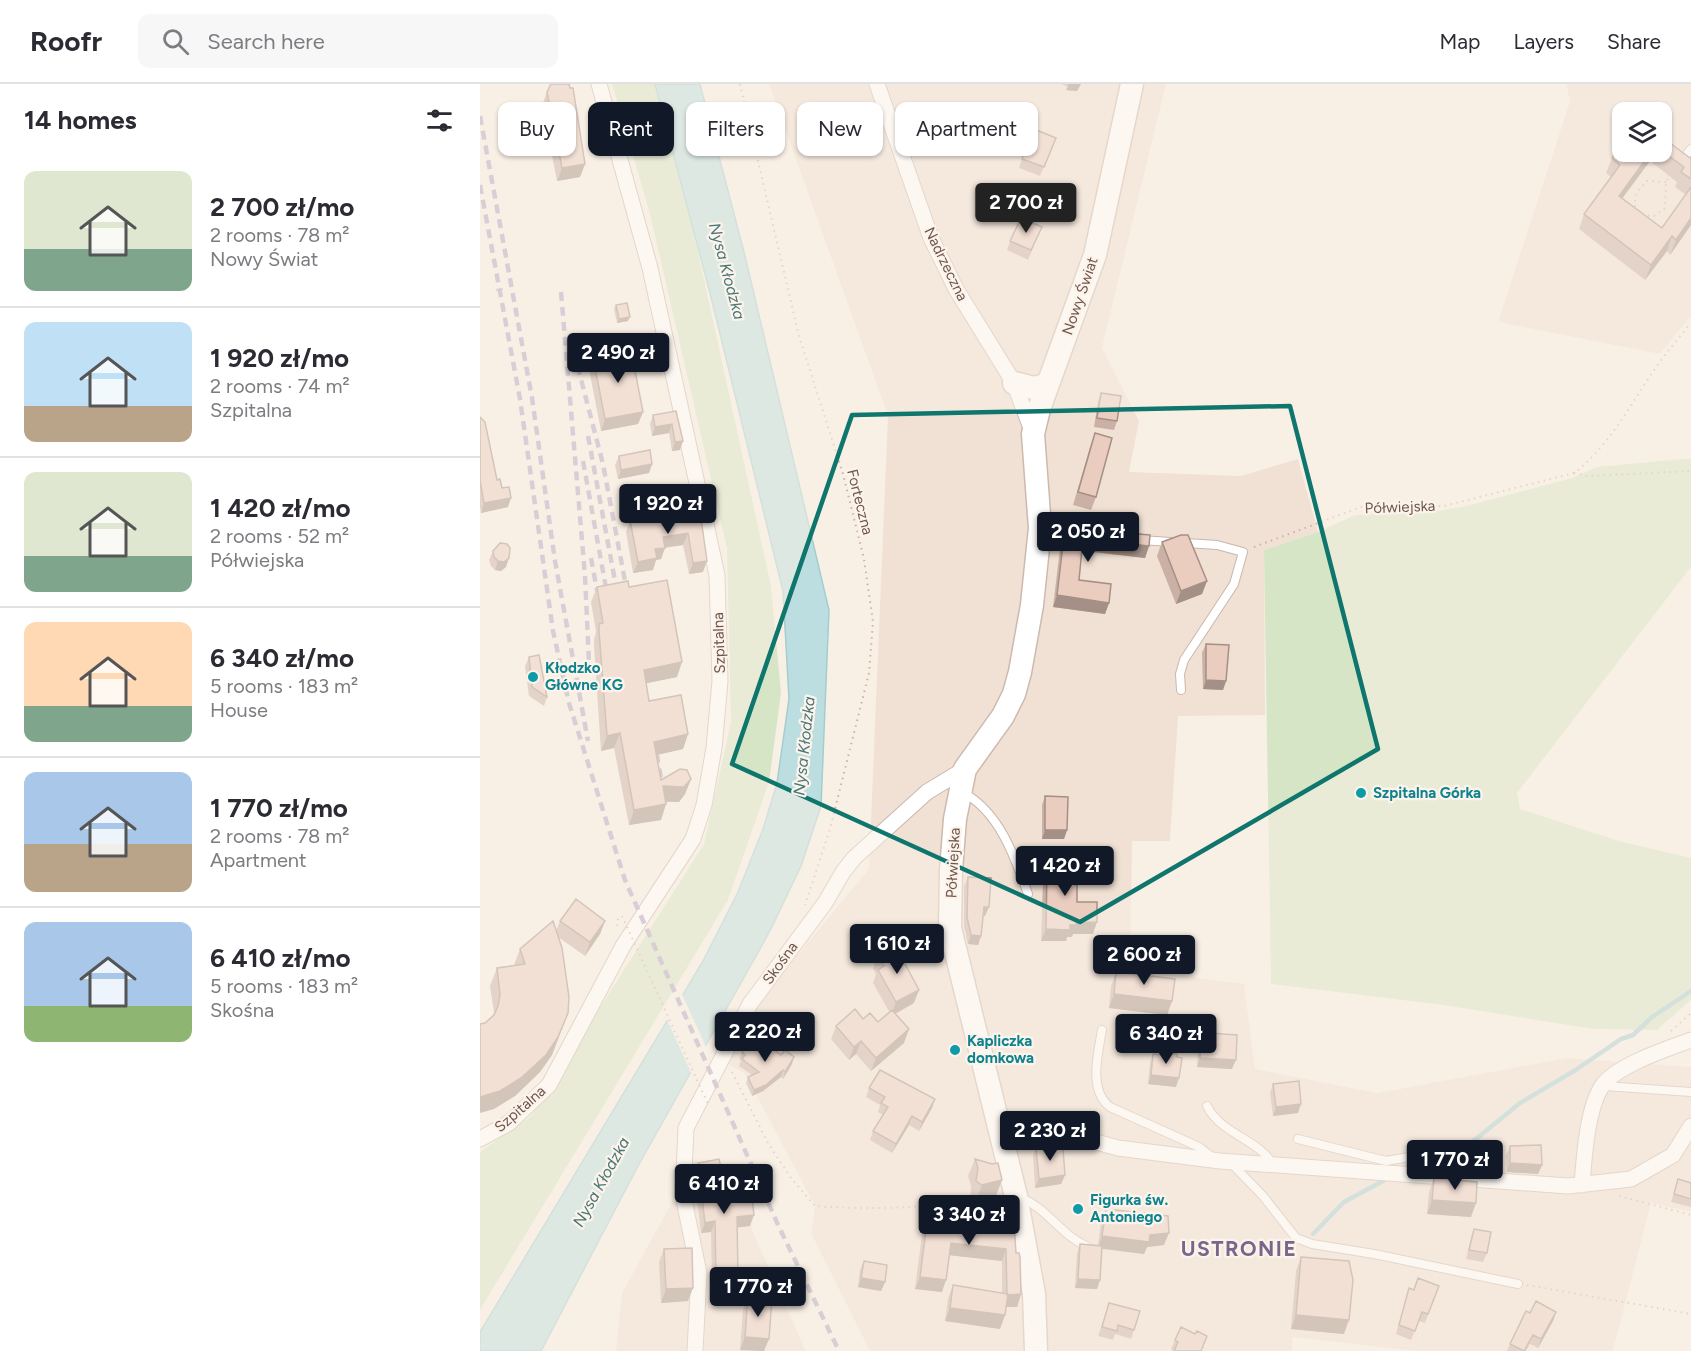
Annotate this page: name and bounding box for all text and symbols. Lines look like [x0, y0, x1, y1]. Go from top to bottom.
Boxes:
search box [138, 14, 558, 68]
text: Roofr [30, 24, 102, 58]
icon: search [159, 25, 192, 58]
text: Search here [207, 28, 325, 55]
text: Map [1440, 29, 1480, 54]
text: Layers [1513, 29, 1574, 54]
text: Share [1607, 29, 1661, 54]
chip: Buy [498, 102, 576, 156]
chip: Rent [588, 102, 674, 156]
chip: Filters [686, 102, 785, 156]
chip: New [797, 102, 883, 156]
chip: Apartment [895, 102, 1038, 156]
map controls [1612, 102, 1672, 162]
button: layers [1612, 102, 1672, 162]
text: 14 homes [24, 104, 137, 136]
icon: filters [423, 104, 456, 137]
pin: 2 700 zł [964, 183, 1088, 234]
text: 2 700 zł [989, 190, 1063, 214]
text: 2 700 zł/mo [210, 191, 354, 223]
icon: home [72, 195, 144, 267]
water label: Nysa Kłodzka [705, 221, 749, 321]
text: 2 rooms · 78 m² [210, 223, 350, 247]
street label: Nadrzeczna [920, 224, 972, 304]
text: Nowy Świat [210, 247, 318, 271]
street label: Nowy Świat [1058, 254, 1102, 337]
pin: 2 490 zł [556, 333, 680, 384]
text: 2 490 zł [581, 340, 655, 364]
text: 1 920 zł/mo [210, 342, 349, 374]
icon: home [72, 346, 144, 418]
text: 2 rooms · 74 m² [210, 374, 350, 398]
text: Szpitalna [210, 398, 292, 422]
street label: Forteczna [843, 467, 877, 537]
pin: 1 920 zł [606, 484, 730, 535]
text: 1 920 zł [633, 491, 703, 515]
text: 1 420 zł/mo [210, 492, 351, 524]
icon: home [72, 496, 144, 568]
street label: Półwiejska [1364, 497, 1436, 517]
pin: 2 050 zł [1026, 512, 1150, 563]
text: 2 050 zł [1051, 519, 1125, 543]
text: 2 rooms · 52 m² [210, 524, 349, 548]
text: Półwiejska [210, 548, 304, 572]
street label: Szpitalna [709, 612, 729, 674]
text: 6 340 zł/mo [210, 642, 354, 674]
icon: home [72, 646, 144, 718]
place label: Kłodzko Główne KG [545, 659, 623, 694]
marker: Kłodzko Główne KG [526, 670, 540, 684]
text: 5 rooms · 183 m² [210, 674, 358, 698]
water label: Nysa Kłodzka [789, 696, 819, 796]
text: House [210, 698, 268, 722]
place label: Szpitalna Górka [1373, 784, 1481, 802]
marker: Szpitalna Górka [1354, 786, 1368, 800]
text: 1 770 zł/mo [210, 792, 348, 824]
icon: home [72, 796, 144, 868]
text: 2 rooms · 78 m² [210, 824, 350, 848]
street label: Półwiejska [942, 827, 964, 899]
pin: 1 420 zł [1003, 846, 1127, 897]
text: Apartment [210, 848, 307, 872]
text: 1 420 zł [1030, 853, 1100, 877]
pin: 1 610 zł [835, 924, 959, 975]
text: 1 610 zł [864, 931, 930, 955]
pin: 2 600 zł [1082, 935, 1206, 986]
street label: Skośna [759, 938, 801, 988]
text: 6 410 zł/mo [210, 942, 351, 974]
text: 2 600 zł [1107, 942, 1181, 966]
icon: home [72, 946, 144, 1018]
text: 5 rooms · 183 m² [210, 974, 358, 998]
text: Skośna [210, 998, 274, 1022]
pin: 2 220 zł [703, 1012, 827, 1063]
pin: 6 340 zł [1104, 1014, 1228, 1065]
text: 2 220 zł [729, 1019, 801, 1043]
text: 6 340 zł [1129, 1021, 1203, 1045]
place label: Kapliczka domkowa [967, 1032, 1034, 1067]
marker: Kapliczka domkowa [948, 1043, 962, 1057]
street label: Szpitalna [491, 1082, 549, 1136]
pin: 2 230 zł [988, 1111, 1112, 1162]
text: 2 230 zł [1014, 1118, 1086, 1142]
water label: Nysa Kłodzka [569, 1134, 633, 1230]
pin: 1 770 zł [1393, 1140, 1517, 1191]
text: 1 770 zł [1421, 1147, 1489, 1171]
pin: 6 410 zł [662, 1164, 786, 1215]
text: 6 410 zł [689, 1171, 759, 1195]
place label: Figurka św. Antoniego [1090, 1191, 1168, 1226]
pin: 3 340 zł [907, 1195, 1031, 1246]
text: 3 340 zł [933, 1202, 1005, 1226]
marker: Figurka św. Antoniego [1071, 1202, 1085, 1216]
district label: USTRONIE [1181, 1236, 1297, 1261]
pin: 1 770 zł [696, 1267, 820, 1318]
text: 1 770 zł [724, 1274, 792, 1298]

